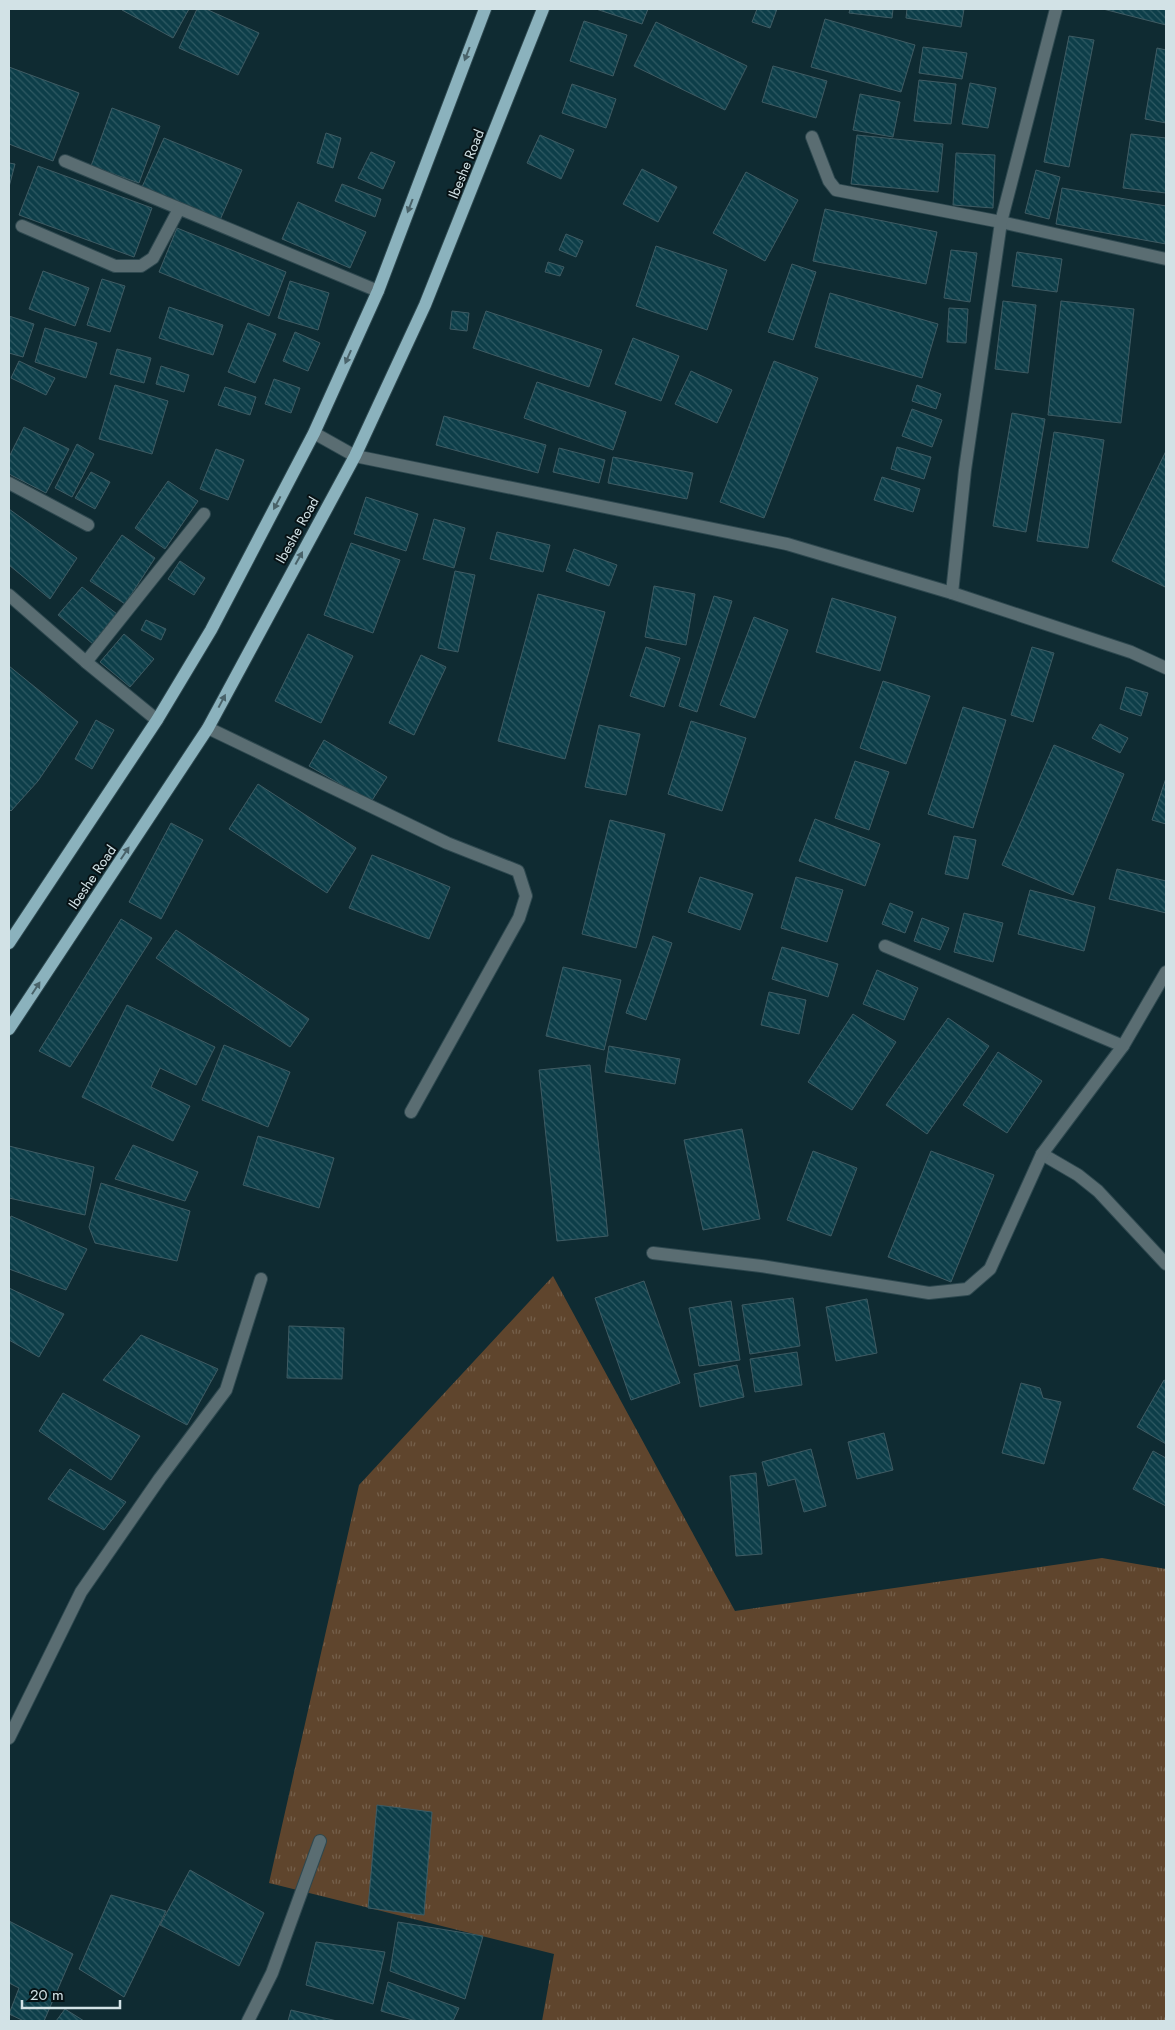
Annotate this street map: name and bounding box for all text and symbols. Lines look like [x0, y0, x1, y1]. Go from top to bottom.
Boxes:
one-way arrow [463, 47, 470, 62]
street label: Ibeshe Road [443, 126, 489, 202]
one-way arrow [406, 199, 413, 214]
one-way arrow [344, 350, 352, 364]
street label: Ibeshe Road [271, 493, 323, 567]
one-way arrow [273, 495, 281, 510]
one-way arrow [295, 551, 303, 565]
one-way arrow [218, 694, 226, 708]
street label: Ibeshe Road [63, 841, 121, 913]
one-way arrow [121, 846, 130, 860]
one-way arrow [31, 982, 40, 995]
scale bar [22, 1978, 120, 2010]
text: 20 m [30, 1984, 64, 2006]

